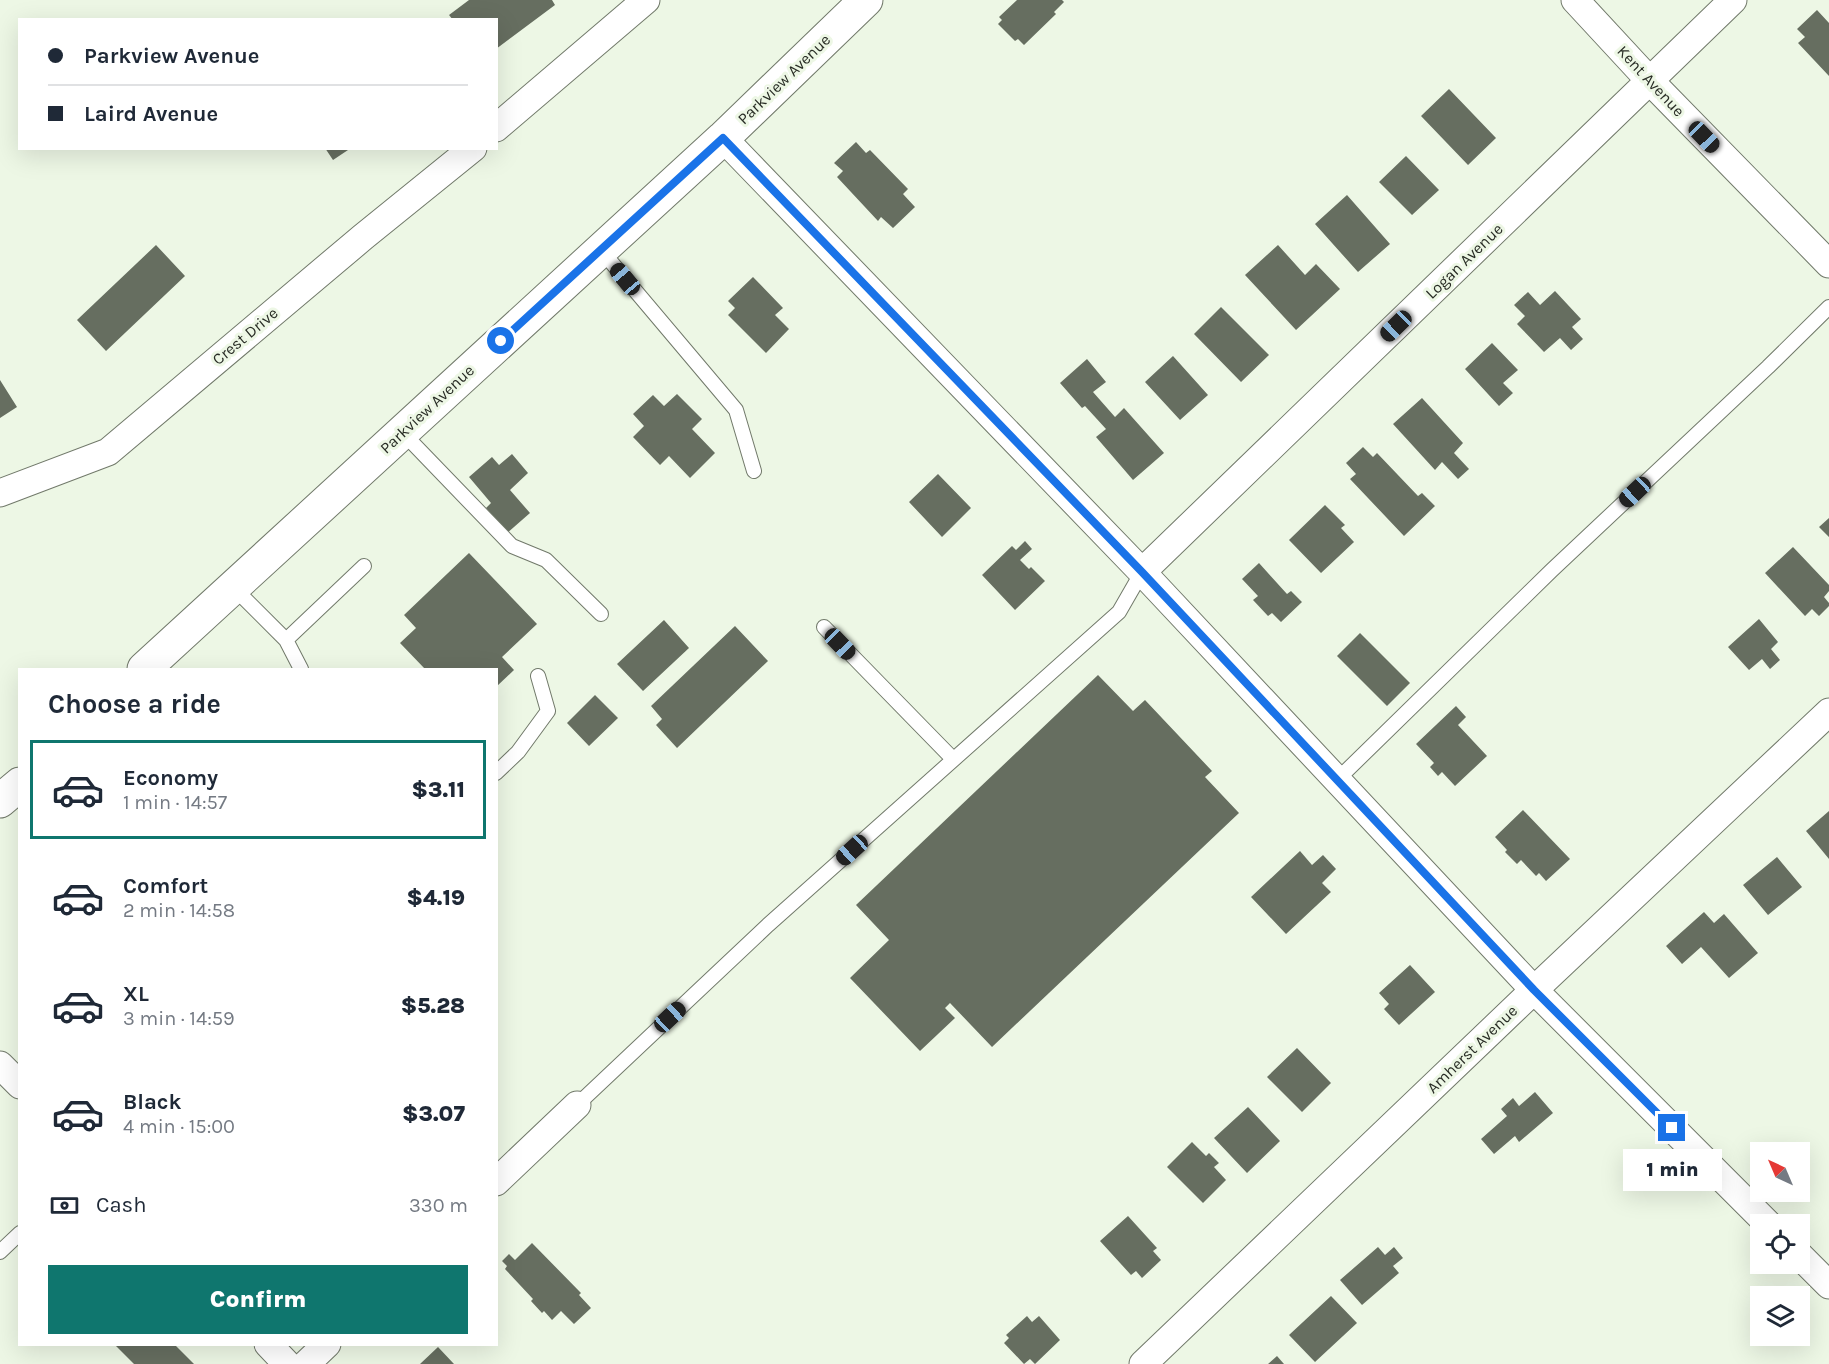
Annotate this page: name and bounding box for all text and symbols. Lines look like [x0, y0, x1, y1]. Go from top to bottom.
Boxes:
street label: Parkview Avenue [734, 30, 834, 128]
street label: Kent Avenue [1613, 42, 1689, 120]
text: Parkview Avenue [84, 43, 259, 69]
text: Laird Avenue [84, 101, 218, 127]
car [1685, 118, 1723, 156]
street label: Logan Avenue [1421, 219, 1507, 303]
car [607, 259, 643, 299]
street label: Crest Drive [208, 303, 282, 369]
car [1377, 307, 1415, 345]
route start [487, 327, 514, 354]
street label: Parkview Avenue [376, 361, 478, 457]
car [1616, 473, 1654, 511]
car [821, 625, 859, 663]
text: Choose a ride [48, 688, 221, 720]
icon: car [51, 763, 105, 817]
text: Economy [123, 765, 218, 791]
text: $3.11 [412, 777, 465, 803]
text: 1 min · 14:57 [123, 791, 227, 814]
car [833, 831, 871, 869]
icon: car [51, 871, 105, 925]
text: Comfort [123, 873, 208, 899]
text: $4.19 [406, 885, 465, 911]
text: 2 min · 14:58 [123, 899, 235, 922]
icon: car [51, 979, 105, 1033]
text: XL [123, 981, 149, 1007]
text: $5.28 [401, 993, 465, 1019]
car [651, 998, 689, 1036]
street label: Amherst Avenue [1423, 1001, 1521, 1097]
text: 3 min · 14:59 [123, 1007, 235, 1030]
icon: car [51, 1087, 105, 1141]
text: Black [123, 1089, 182, 1115]
text: $3.07 [402, 1101, 465, 1127]
route end [1658, 1114, 1685, 1141]
text: 4 min · 15:00 [123, 1115, 235, 1138]
north arrow [1750, 1142, 1810, 1202]
map controls [1750, 1142, 1810, 1346]
callout: 1 min [1622, 1149, 1722, 1191]
text: 1 min [1646, 1158, 1699, 1181]
icon: cash [48, 1189, 81, 1222]
text: Cash [96, 1192, 146, 1218]
text: 330 m [409, 1194, 468, 1217]
button: locate [1750, 1214, 1810, 1274]
button: Confirm [48, 1265, 468, 1334]
button: layers [1750, 1286, 1810, 1346]

